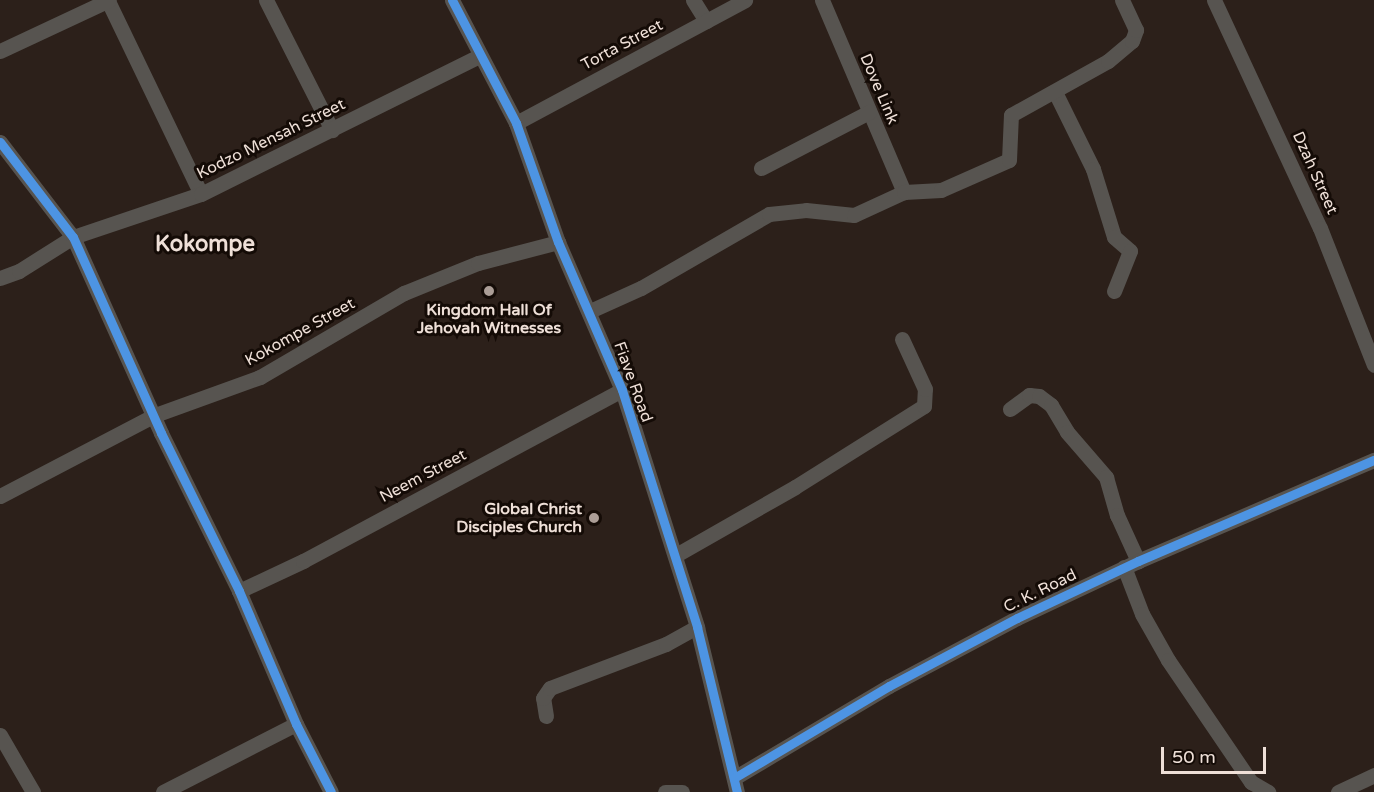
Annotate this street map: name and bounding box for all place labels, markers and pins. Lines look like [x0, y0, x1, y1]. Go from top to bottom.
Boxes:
marker: Kingdom Hall Of Jehovah Witnesses [482, 284, 496, 298]
place label: Kingdom Hall Of Jehovah Witnesses [417, 300, 561, 338]
place label: Global Christ Disciples Church [456, 499, 582, 537]
marker: Global Christ Disciples Church [587, 511, 601, 525]

